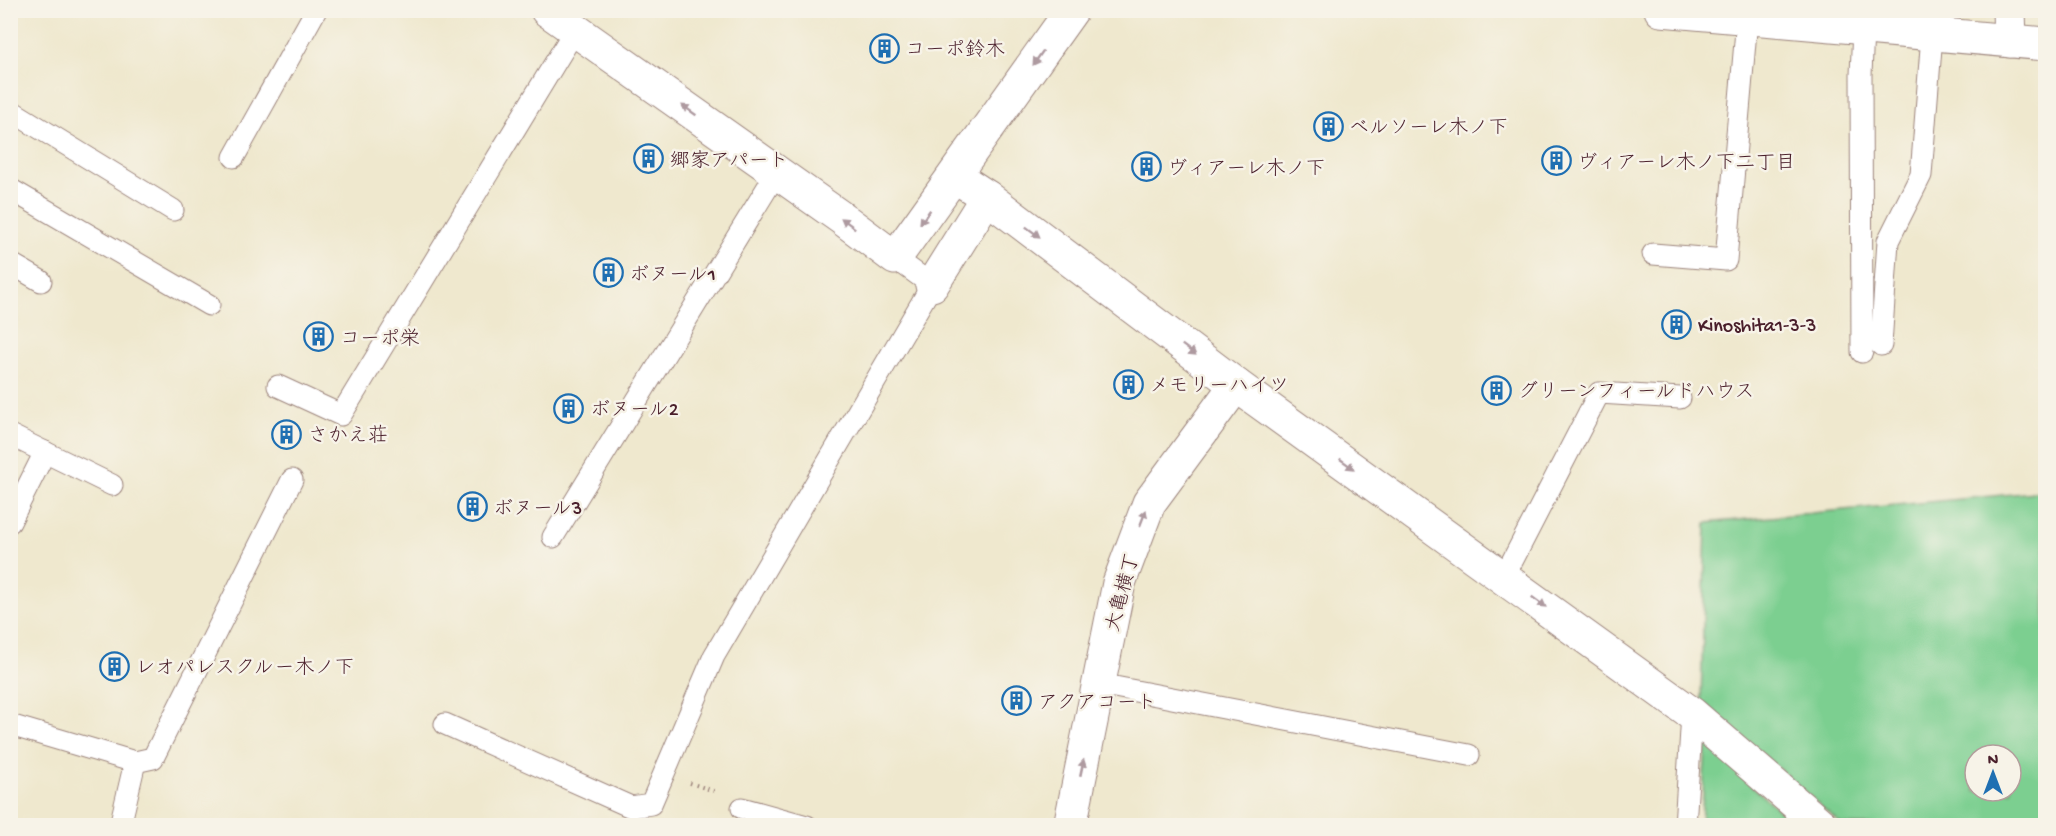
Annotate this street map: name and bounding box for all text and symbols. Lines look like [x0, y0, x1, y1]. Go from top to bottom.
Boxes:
building icon: コーポ鈴木 [868, 32, 900, 64]
place label: コーポ鈴木 [905, 38, 1005, 63]
one-way arrow [1032, 50, 1044, 66]
one-way arrow [682, 104, 698, 116]
building icon: ベルソーレ木ノ下 [1312, 110, 1344, 142]
place label: ベルソーレ木ノ下 [1349, 116, 1508, 141]
building icon: 郷家アパート [633, 143, 665, 175]
building icon: ヴィアーレ木ノ下二丁目 [1540, 145, 1572, 177]
place label: 郷家アパート [670, 150, 789, 174]
building icon: ヴィアーレ木ノ下 [1130, 151, 1162, 183]
place label: ヴィアーレ木ノ下二丁目 [1577, 151, 1795, 176]
place label: ヴィアーレ木ノ下 [1167, 157, 1325, 182]
one-way arrow [919, 208, 931, 224]
one-way arrow [841, 217, 857, 229]
one-way arrow [1025, 226, 1041, 238]
building icon: ボヌール1 [592, 257, 624, 289]
place label: ボヌール1 [629, 265, 716, 288]
building icon: Kinoshita1-3-3 [1661, 308, 1693, 340]
place label: Kinoshita1-3-3 [1698, 316, 1816, 339]
building icon: コーポ栄 [303, 321, 335, 353]
place label: コーポ栄 [340, 328, 420, 352]
one-way arrow [1181, 343, 1197, 356]
building icon: メモリーハイツ [1112, 368, 1144, 400]
building icon: グリーンフィールドハウス [1481, 374, 1513, 406]
place label: メモリーハイツ [1149, 376, 1289, 399]
place label: グリーンフィールドハウス [1518, 380, 1754, 405]
building icon: ボヌール2 [553, 392, 585, 424]
place label: ボヌール2 [590, 400, 679, 423]
building icon: さかえ荘 [271, 418, 303, 450]
place label: さかえ荘 [308, 424, 388, 449]
one-way arrow [1338, 458, 1354, 470]
building icon: ボヌール3 [456, 491, 488, 523]
place label: ボヌール3 [493, 499, 582, 522]
one-way arrow [1138, 509, 1148, 527]
street label: 大亀横丁 [1101, 551, 1146, 635]
one-way arrow [1532, 596, 1547, 608]
building icon: レオパレスクルー木ノ下 [98, 650, 130, 682]
place label: レオパレスクルー木ノ下 [135, 656, 355, 681]
building icon: アクアコート [1001, 685, 1033, 717]
place label: アクアコート [1038, 693, 1157, 716]
north arrow [1963, 743, 2023, 803]
text: N [1988, 752, 1999, 771]
one-way arrow [1078, 759, 1087, 778]

